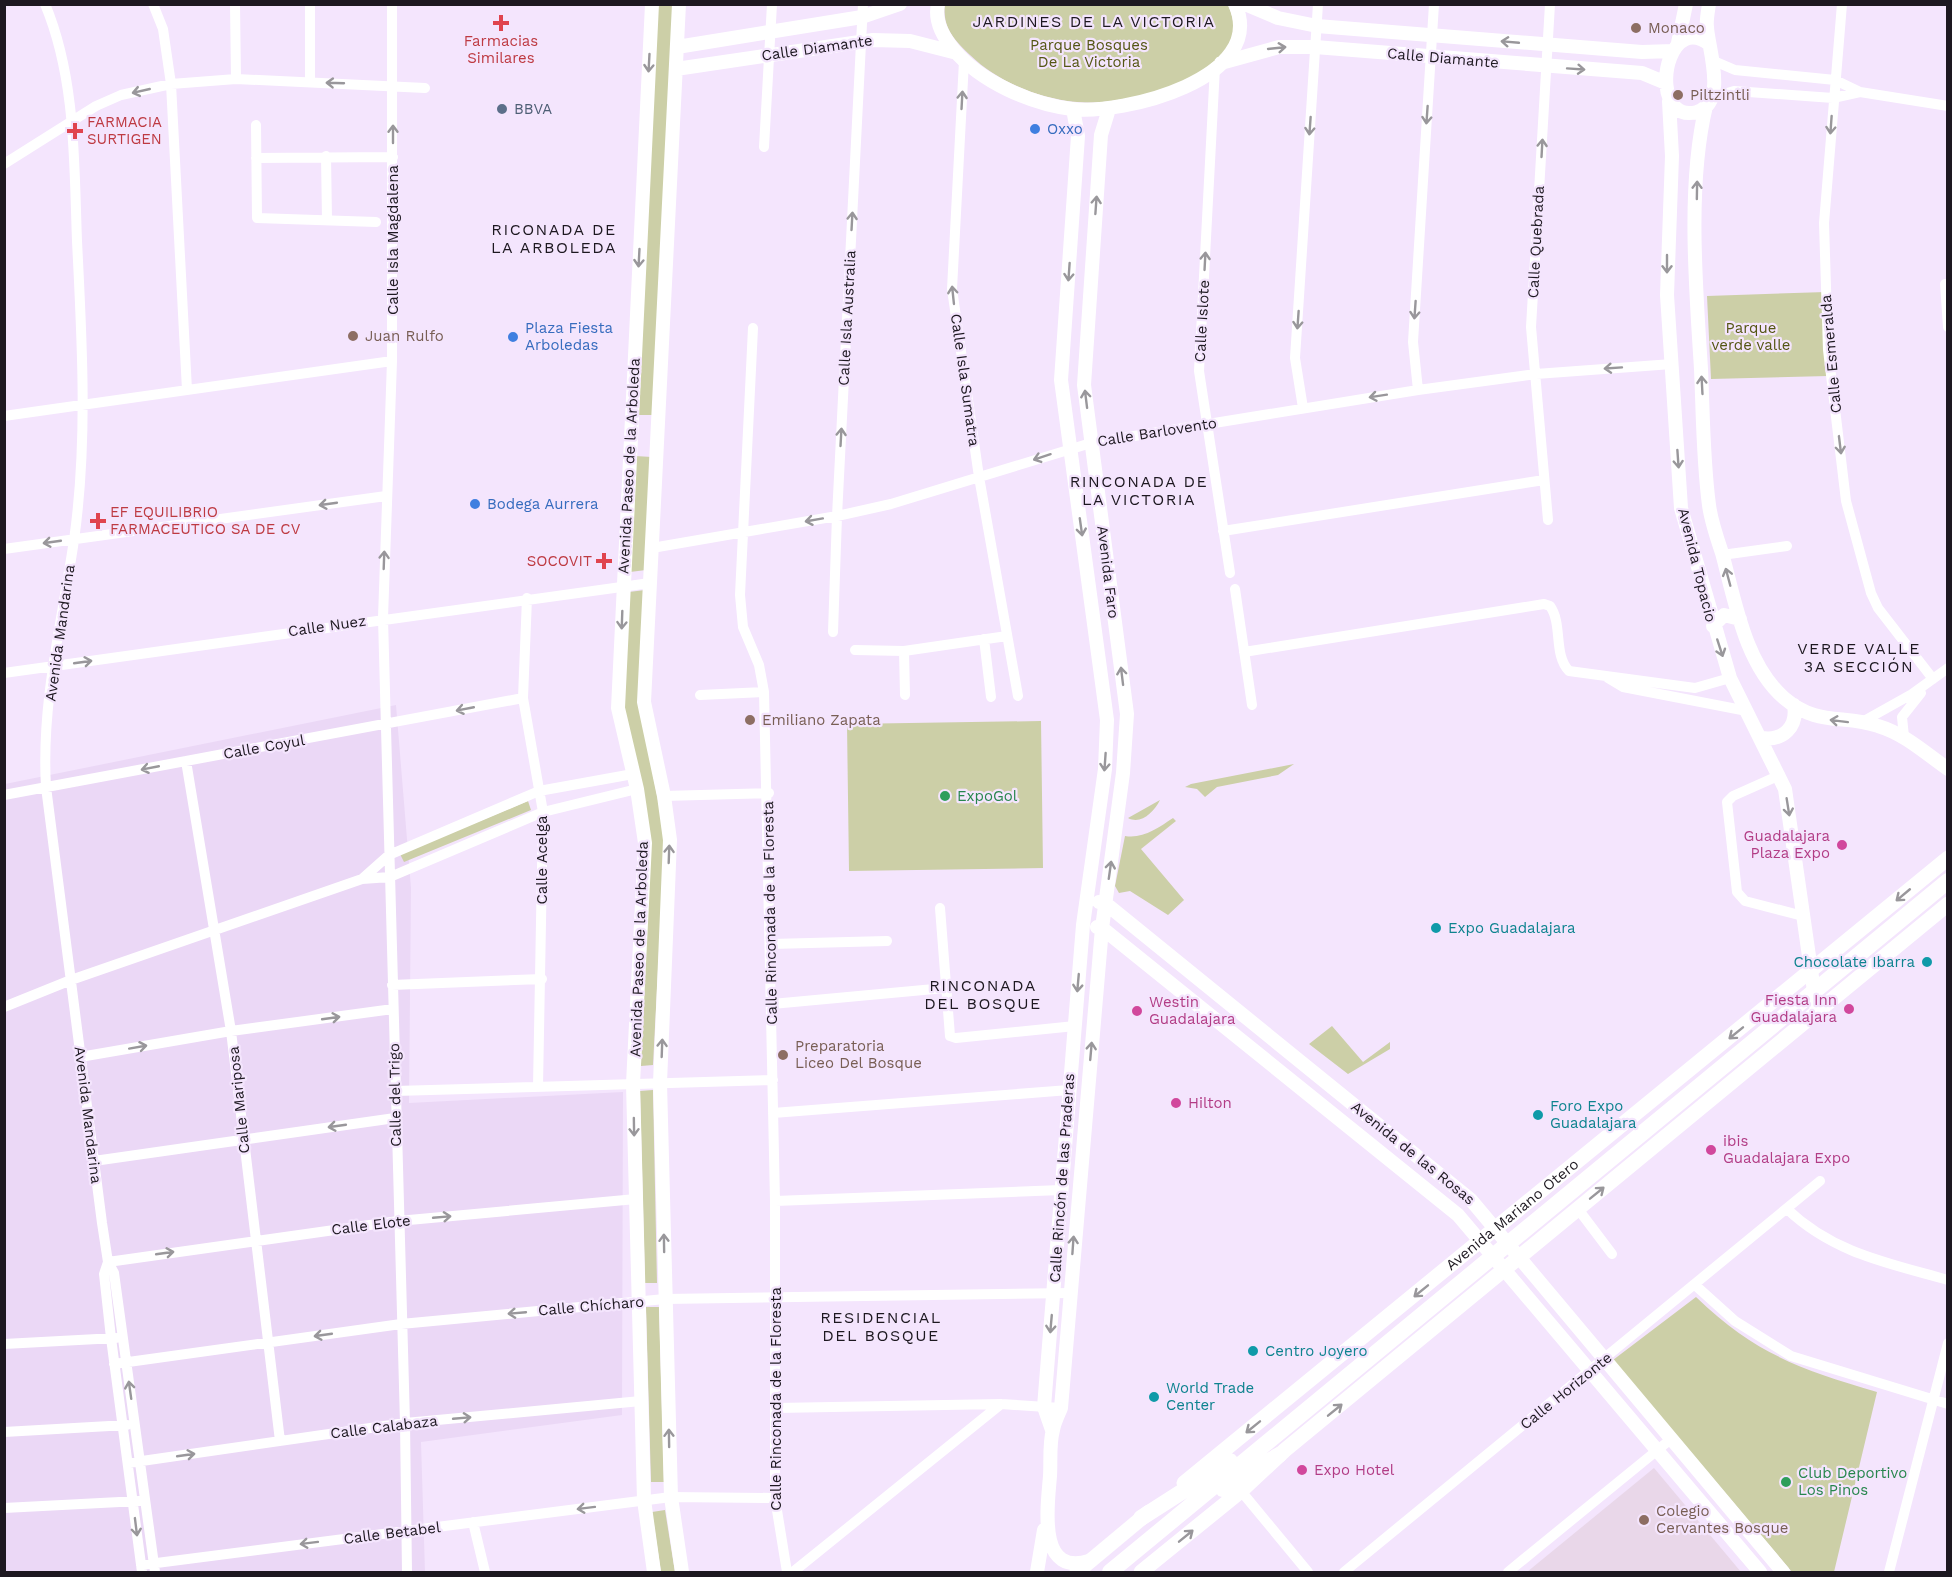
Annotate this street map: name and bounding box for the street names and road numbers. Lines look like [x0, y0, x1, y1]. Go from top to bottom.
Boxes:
street label: Calle Diamante [760, 31, 874, 65]
street label: Calle Diamante [1386, 44, 1500, 72]
street label: Calle Isla Magdalena [384, 165, 402, 315]
street label: Calle Quebrada [1524, 185, 1548, 299]
street label: Calle Isla Australia [834, 249, 860, 386]
street label: Calle Islote [1191, 279, 1213, 363]
street label: Calle Esmeralda [1817, 293, 1845, 414]
street label: Calle Isla Sumatra [947, 313, 983, 448]
street label: Avenida Paseo de la Arboleda [614, 357, 644, 574]
street label: Calle Barlovento [1096, 414, 1218, 450]
street label: Avenida Topacio [1674, 506, 1720, 624]
street label: Avenida Faro [1093, 524, 1123, 620]
street label: Avenida Mandarina [41, 563, 79, 703]
street label: Calle Nuez [287, 612, 367, 640]
street label: Calle Coyul [222, 731, 307, 763]
street label: Calle Rinconada de la Floresta [759, 800, 781, 1025]
street label: Calle Acelga [533, 815, 551, 905]
street label: Avenida Paseo de la Arboleda [626, 840, 652, 1057]
street label: Calle del Trigo [385, 1043, 405, 1147]
street label: Avenida Mandarina [71, 1045, 105, 1185]
street label: Calle Mariposa [224, 1045, 254, 1155]
street label: Calle Rincón de las Praderas [1046, 1073, 1078, 1283]
street label: Avenida de las Rosas [1347, 1098, 1479, 1209]
street label: Avenida Mariano Otero [1442, 1155, 1582, 1274]
street label: Calle Elote [330, 1211, 412, 1239]
street label: Calle Rinconada de la Floresta [767, 1287, 785, 1511]
street label: Calle Chícharo [537, 1292, 645, 1320]
street label: Calle Horizonte [1517, 1349, 1615, 1433]
street label: Calle Calabaza [329, 1411, 439, 1443]
street label: Calle Betabel [343, 1518, 442, 1548]

